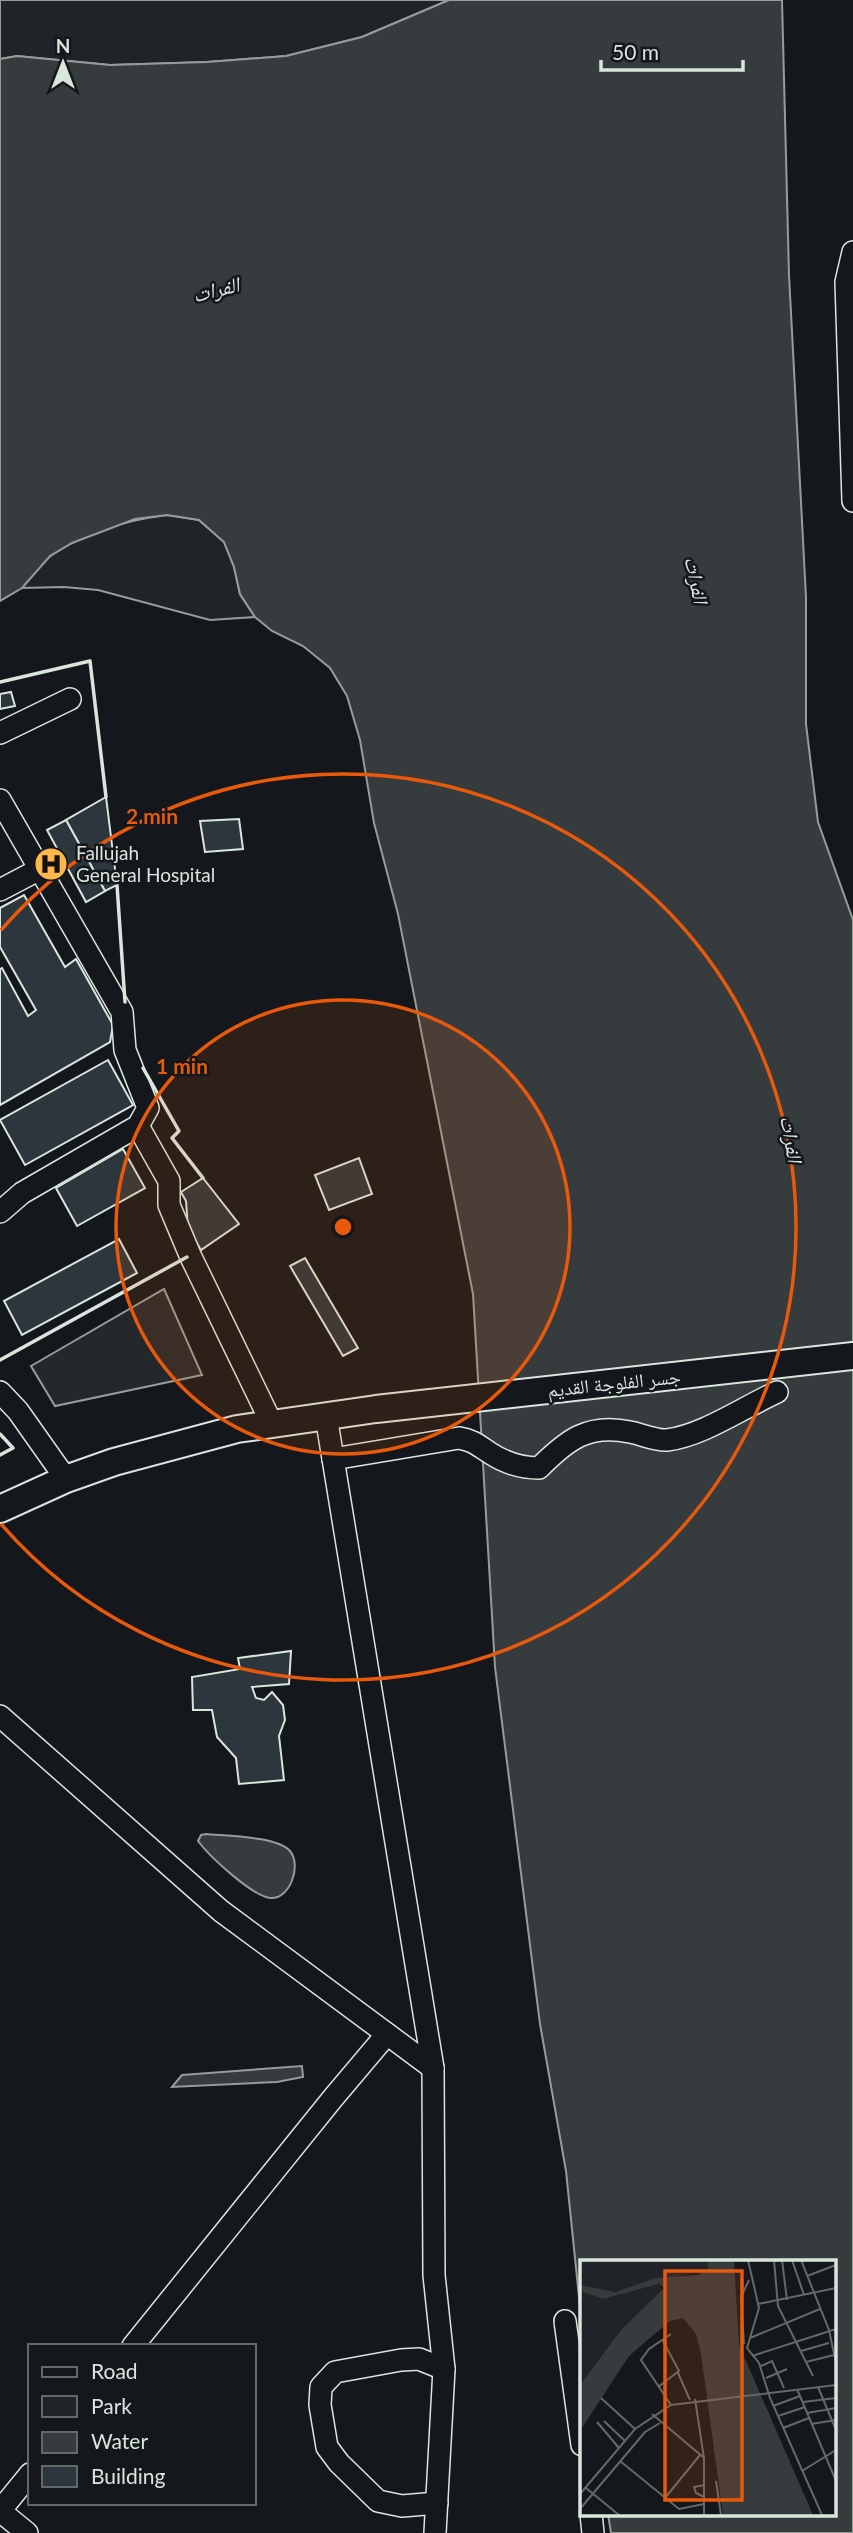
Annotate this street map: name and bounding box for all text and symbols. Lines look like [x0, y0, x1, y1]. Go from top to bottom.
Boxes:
north arrow [28, 28, 98, 98]
scale bar [601, 28, 743, 72]
text: N [56, 34, 70, 57]
text: 50 m [612, 39, 659, 64]
water label: الفرات [190, 270, 244, 307]
water label: الفرات [679, 554, 715, 608]
text: 2 min [126, 803, 178, 828]
place label: Fallujah General Hospital [76, 841, 215, 886]
hospital icon: Fallujah General Hospital [32, 845, 70, 883]
text: 1 min [156, 1053, 208, 1078]
water label: الفرات [775, 1113, 809, 1166]
centre of rings [331, 1215, 355, 1239]
street label: جسر الفلوجة القديم [546, 1364, 682, 1403]
inset map [580, 2260, 836, 2516]
legend [28, 2344, 256, 2505]
text: Road [91, 2358, 138, 2383]
text: Park [91, 2393, 132, 2418]
text: Water [91, 2428, 148, 2453]
text: Building [91, 2463, 166, 2488]

